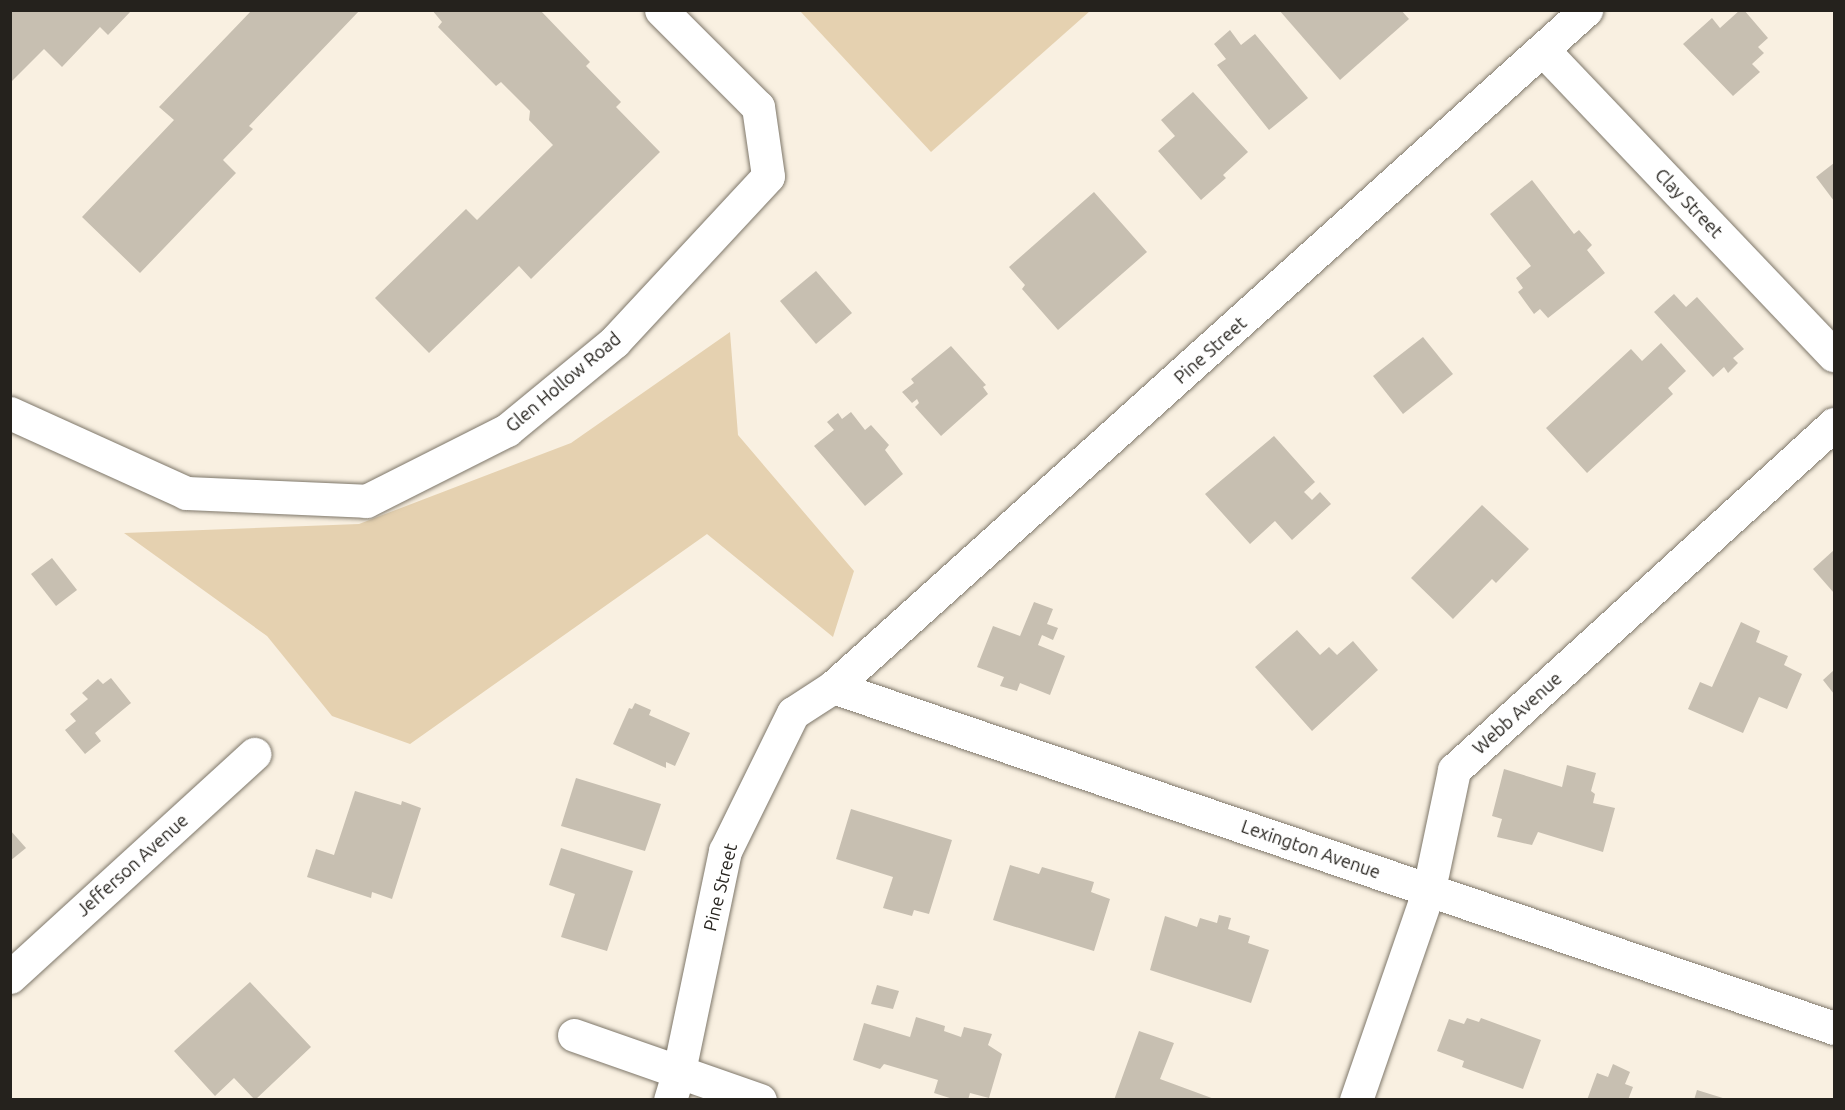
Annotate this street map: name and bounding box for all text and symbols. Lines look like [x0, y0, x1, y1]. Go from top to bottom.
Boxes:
street label: Clay Street [1651, 164, 1727, 242]
street label: Pine Street [1169, 312, 1251, 388]
street label: Glen Hollow Road [501, 328, 625, 436]
street label: Webb Avenue [1468, 667, 1566, 759]
street label: Jefferson Avenue [72, 809, 192, 921]
street label: Lexington Avenue [1239, 815, 1383, 883]
street label: Pine Street [699, 841, 741, 933]

